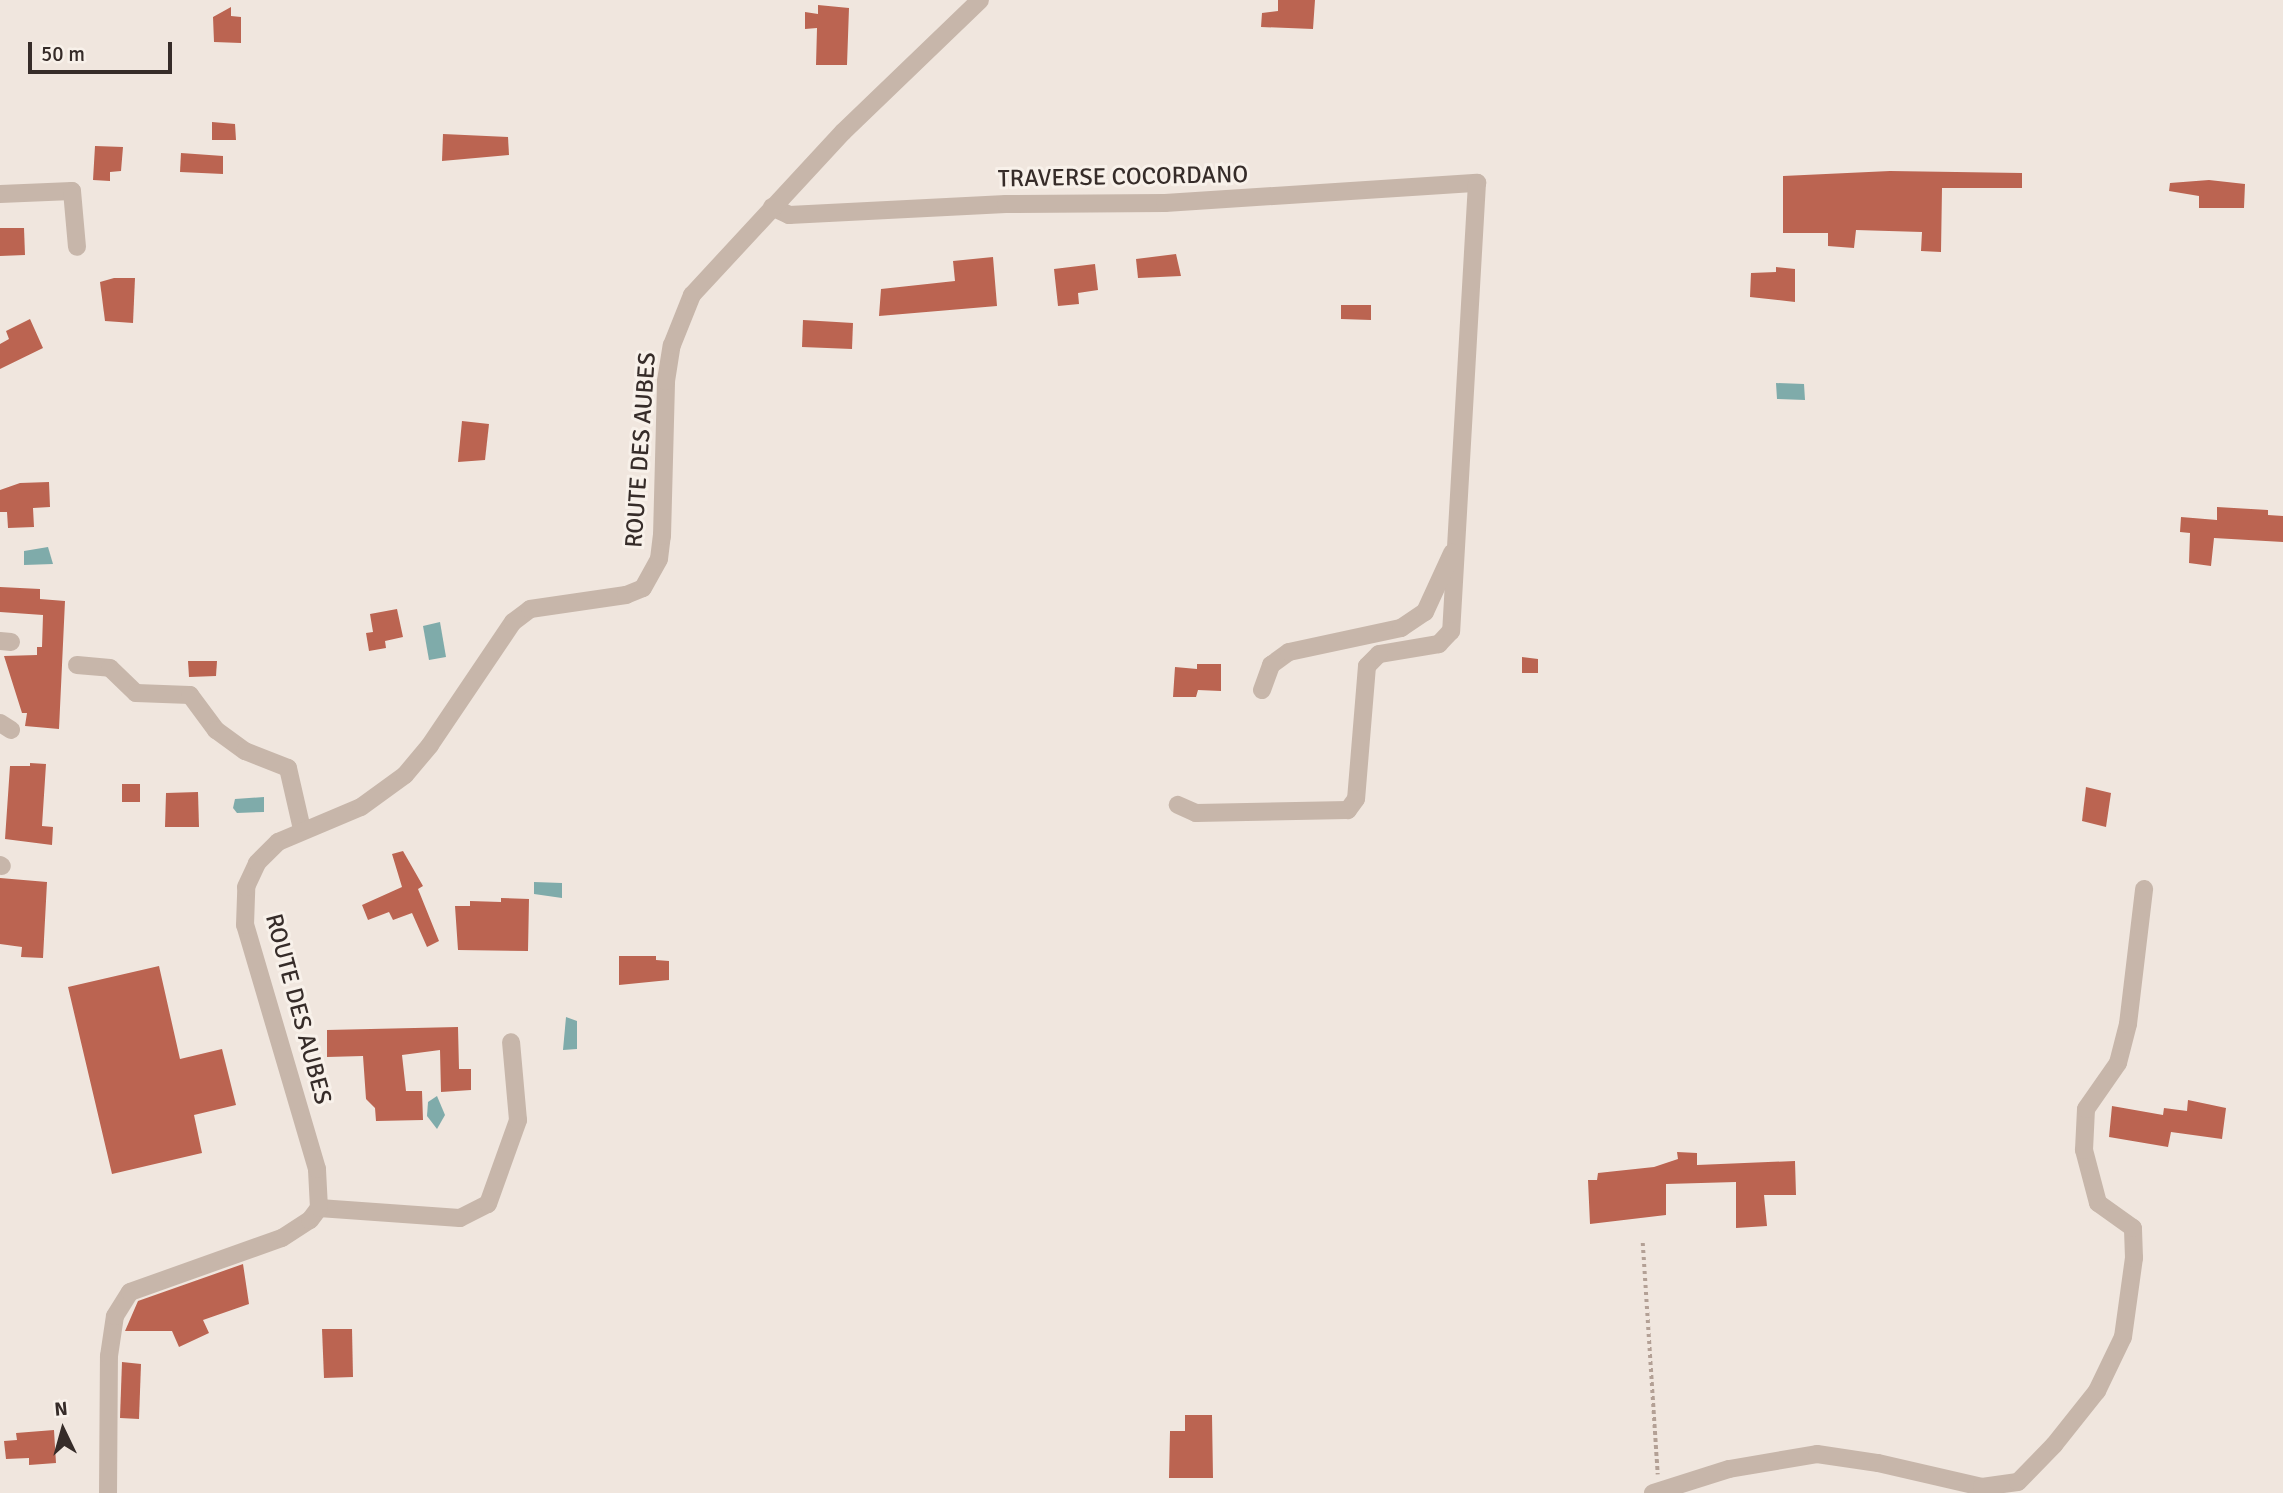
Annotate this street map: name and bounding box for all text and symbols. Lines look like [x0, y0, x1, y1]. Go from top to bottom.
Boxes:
scale bar [32, 28, 175, 72]
text: 50 m [41, 41, 85, 67]
street label: TRAVERSE COCORDANO [998, 160, 1248, 194]
street label: ROUTE DES AUBES [620, 351, 662, 549]
street label: ROUTE DES AUBES [259, 911, 337, 1107]
north arrow [28, 1395, 98, 1465]
text: N [54, 1397, 69, 1422]

